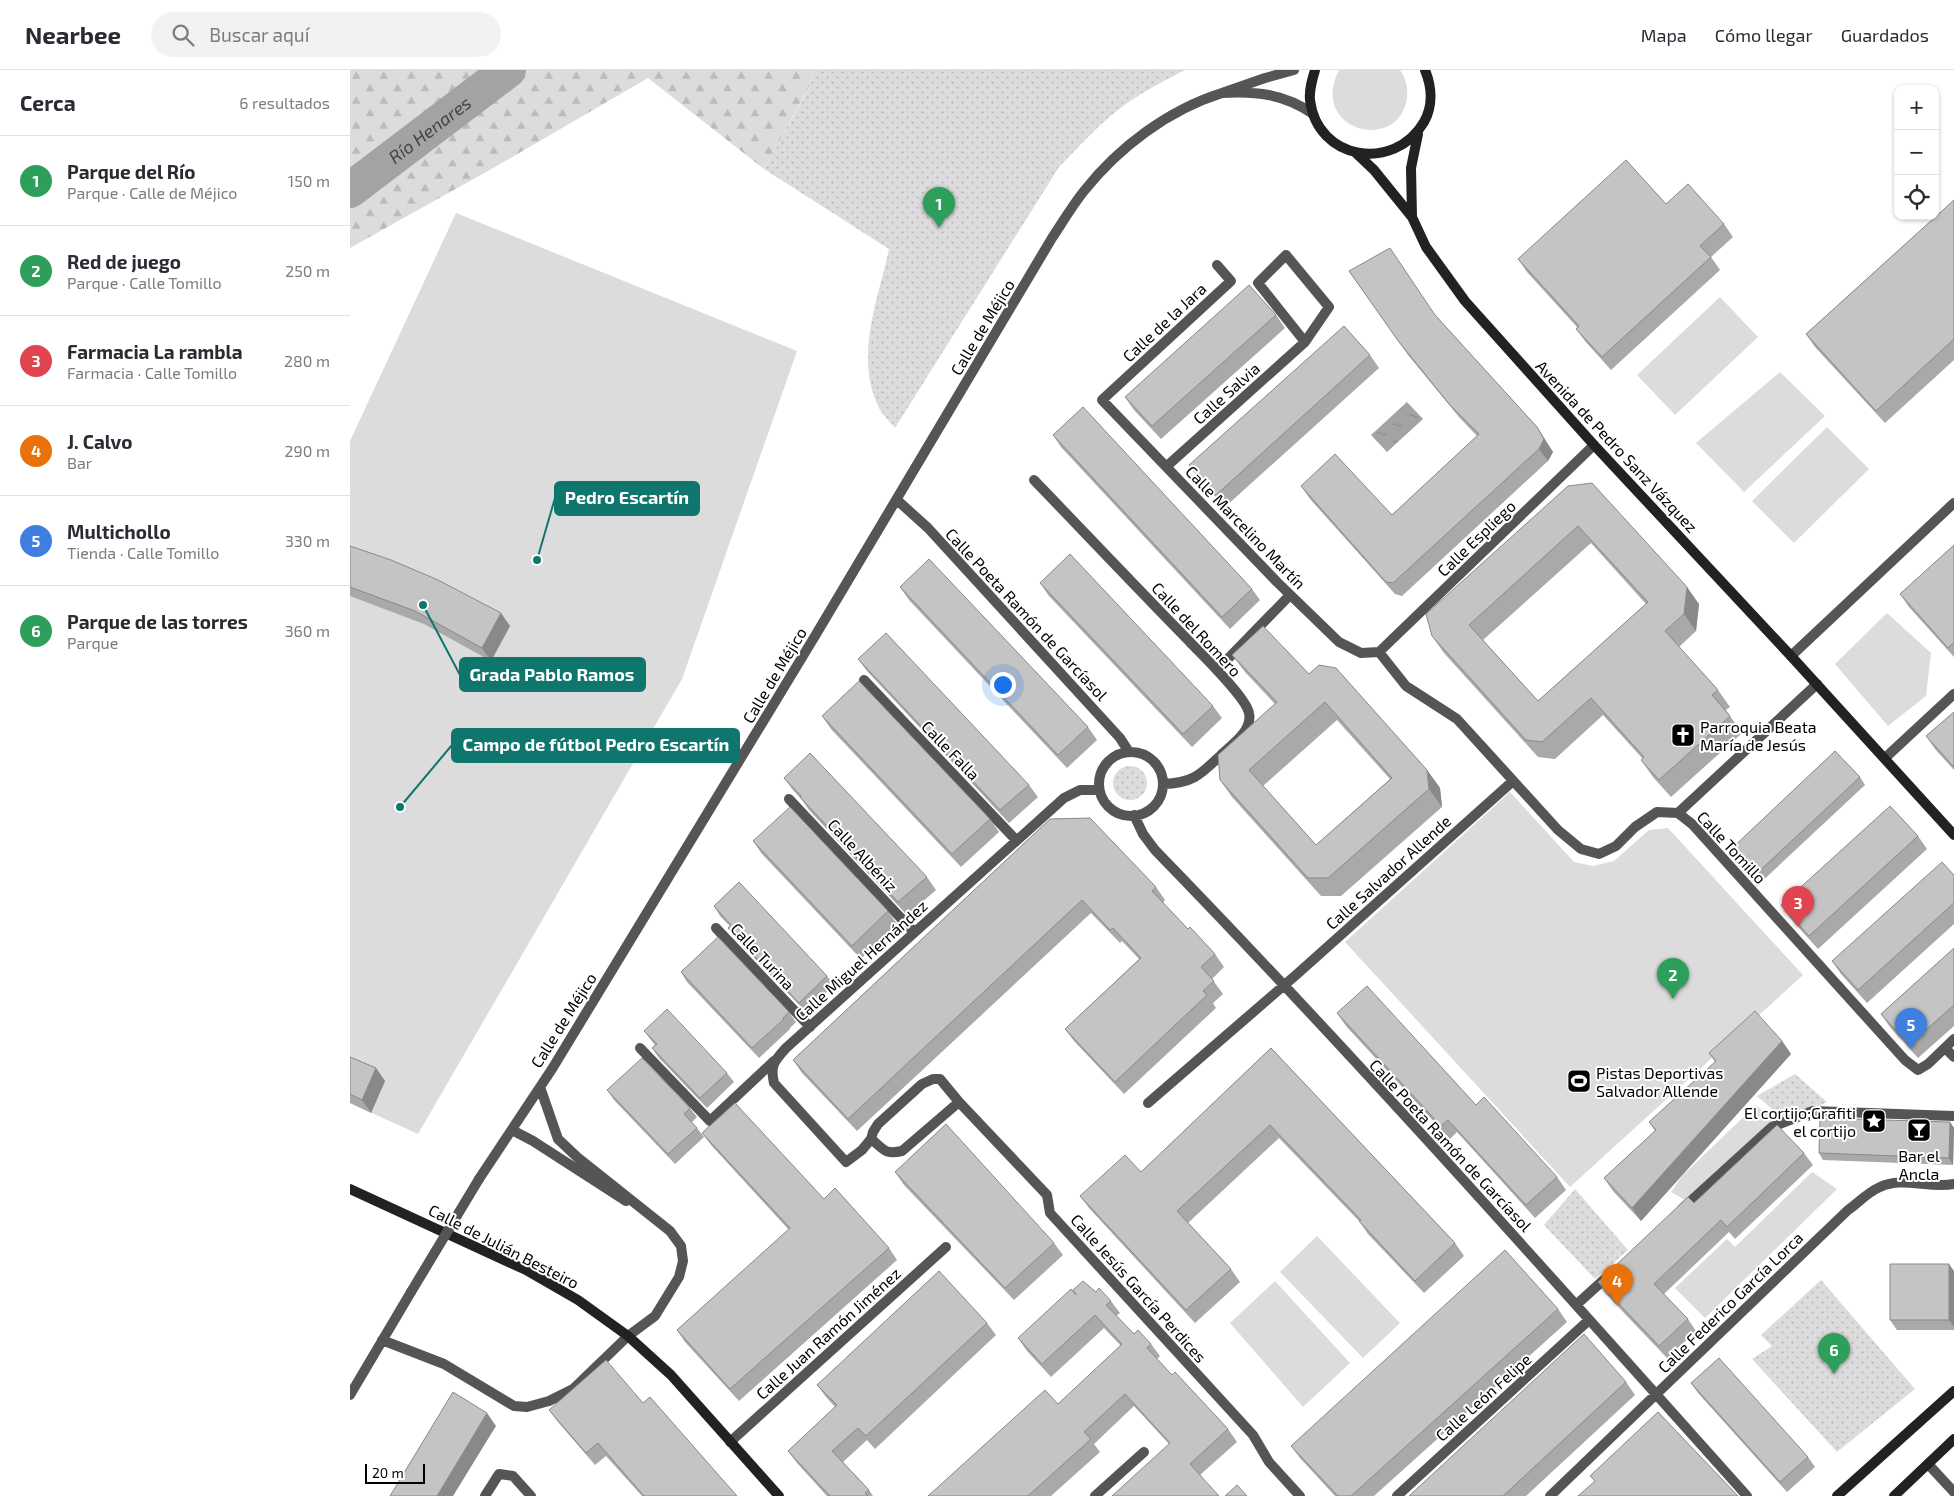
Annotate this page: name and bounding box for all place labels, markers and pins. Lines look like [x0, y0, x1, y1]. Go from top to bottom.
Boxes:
pin: 1 [923, 187, 955, 228]
callout: Pedro Escartín [555, 482, 699, 515]
callout: Grada Pablo Ramos [460, 658, 645, 691]
place label: Parroquia Beata María de Jesús [1700, 717, 1817, 754]
church icon: Parroquia Beata María de Jesús [1670, 722, 1696, 748]
callout: Campo de fútbol Pedro Escartín [452, 729, 739, 762]
pin: 3 [1782, 886, 1814, 927]
pin: 2 [1657, 958, 1689, 999]
pin: 5 [1895, 1008, 1927, 1049]
place label: Pistas Deportivas Salvador Allende [1596, 1063, 1724, 1100]
sports icon: Pistas Deportivas Salvador Allende [1566, 1068, 1592, 1094]
place label: El cortijo;Grafiti el cortijo [1744, 1103, 1856, 1141]
place icon: El cortijo;Grafiti el cortijo [1861, 1108, 1887, 1134]
bar icon: Bar el Ancla [1906, 1117, 1932, 1143]
place label: Bar el Ancla [1898, 1146, 1940, 1183]
pin: 4 [1601, 1264, 1633, 1305]
pin: 6 [1818, 1333, 1850, 1374]

